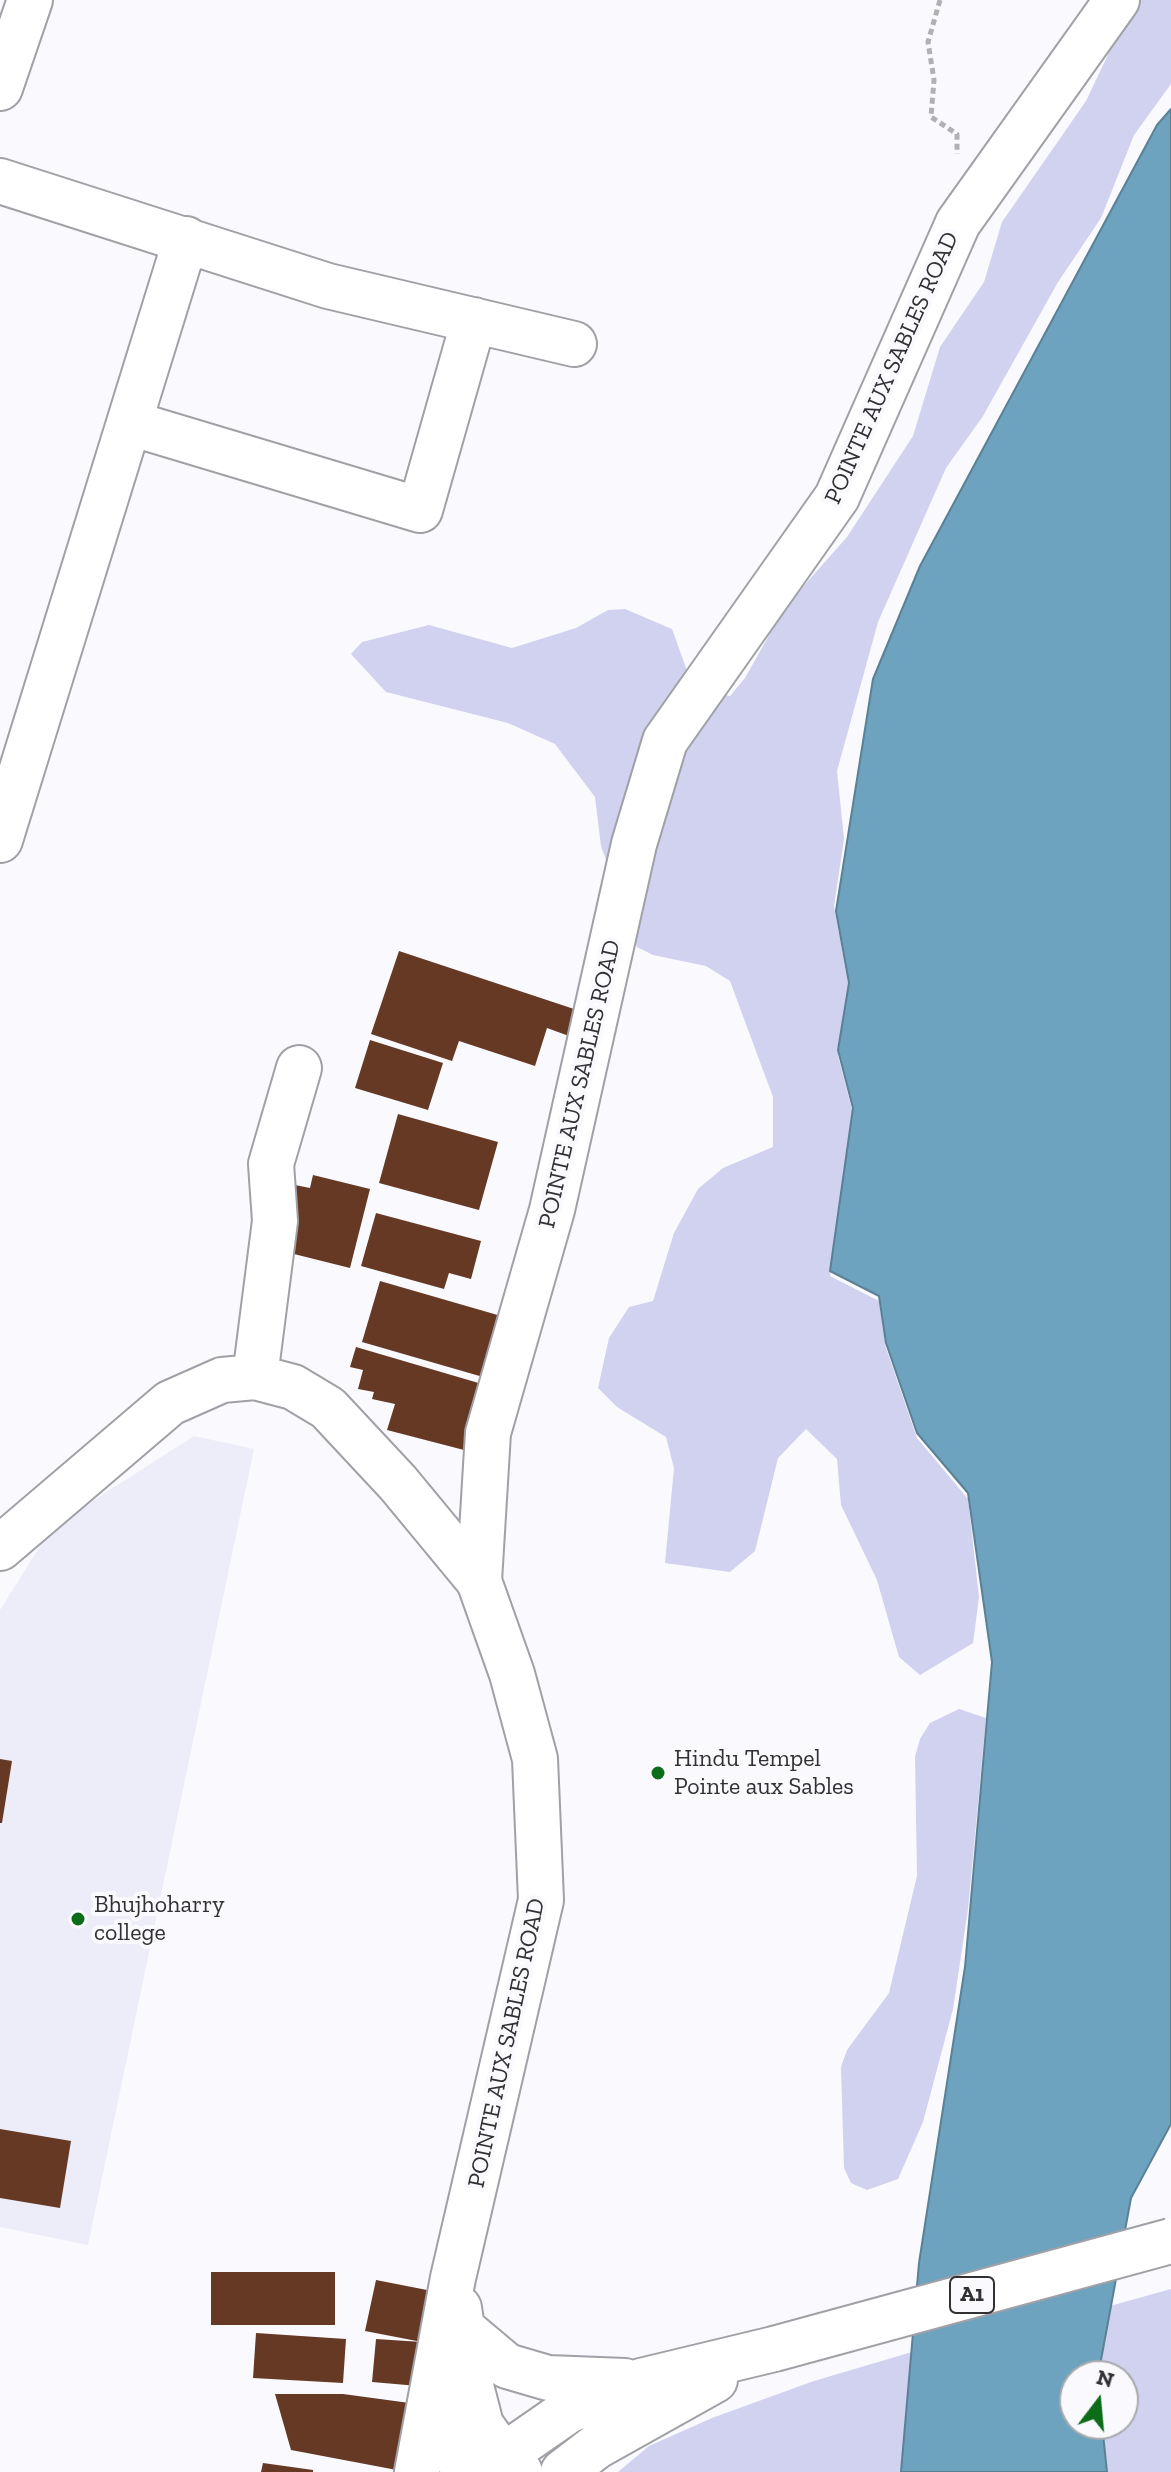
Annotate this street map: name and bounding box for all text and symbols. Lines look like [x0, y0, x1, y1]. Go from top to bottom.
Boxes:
street label: POINTE AUX SABLES ROAD [819, 227, 965, 509]
street label: POINTE AUX SABLES ROAD [533, 937, 627, 1231]
place label: Hindu Tempel Pointe aux Sables [674, 1745, 854, 1801]
marker: Hindu Tempel Pointe aux Sables [649, 1764, 667, 1782]
place label: Bhujhoharry college [94, 1891, 225, 1947]
street label: POINTE AUX SABLES ROAD [462, 1896, 552, 2190]
marker: Bhujhoharry college [69, 1910, 87, 1928]
road number: A1 [950, 2277, 994, 2313]
north arrow [1059, 2360, 1139, 2440]
text: N [1093, 2363, 1117, 2394]

